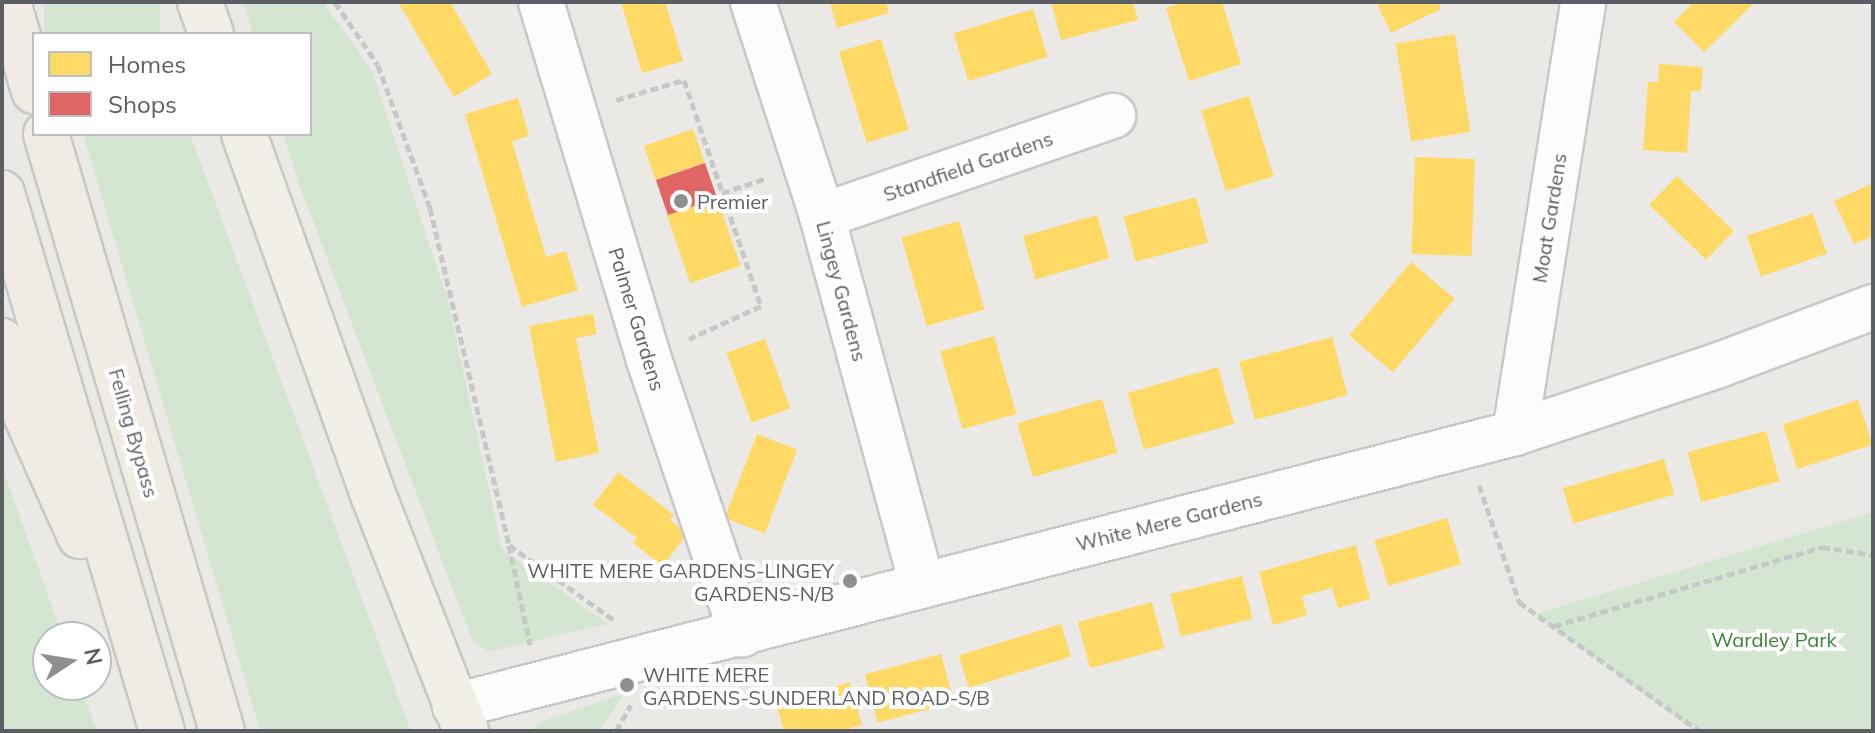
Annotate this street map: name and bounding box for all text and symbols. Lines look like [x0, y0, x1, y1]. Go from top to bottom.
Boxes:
legend [32, 32, 312, 136]
text: Homes [108, 49, 186, 79]
text: Shops [108, 89, 177, 119]
street label: Standfield Gardens [880, 126, 1056, 206]
street label: Moat Gardens [1527, 151, 1571, 285]
place label: Premier [697, 189, 768, 213]
marker: Premier [672, 192, 690, 210]
street label: Lingey Gardens [812, 218, 872, 364]
street label: Palmer Gardens [604, 244, 670, 394]
street label: Felling Bypass [104, 366, 164, 500]
street label: White Mere Gardens [1073, 486, 1265, 556]
place label: WHITE MERE GARDENS-LINGEY GARDENS-N/B [527, 558, 834, 605]
marker: WHITE MERE GARDENS-LINGEY GARDENS-N/B [841, 572, 859, 590]
north arrow [32, 621, 112, 701]
park label: Wardley Park [1711, 627, 1837, 651]
text: N [78, 645, 109, 667]
place label: WHITE MERE GARDENS-SUNDERLAND ROAD-S/B [643, 662, 990, 709]
marker: WHITE MERE GARDENS-SUNDERLAND ROAD-S/B [618, 676, 636, 694]

